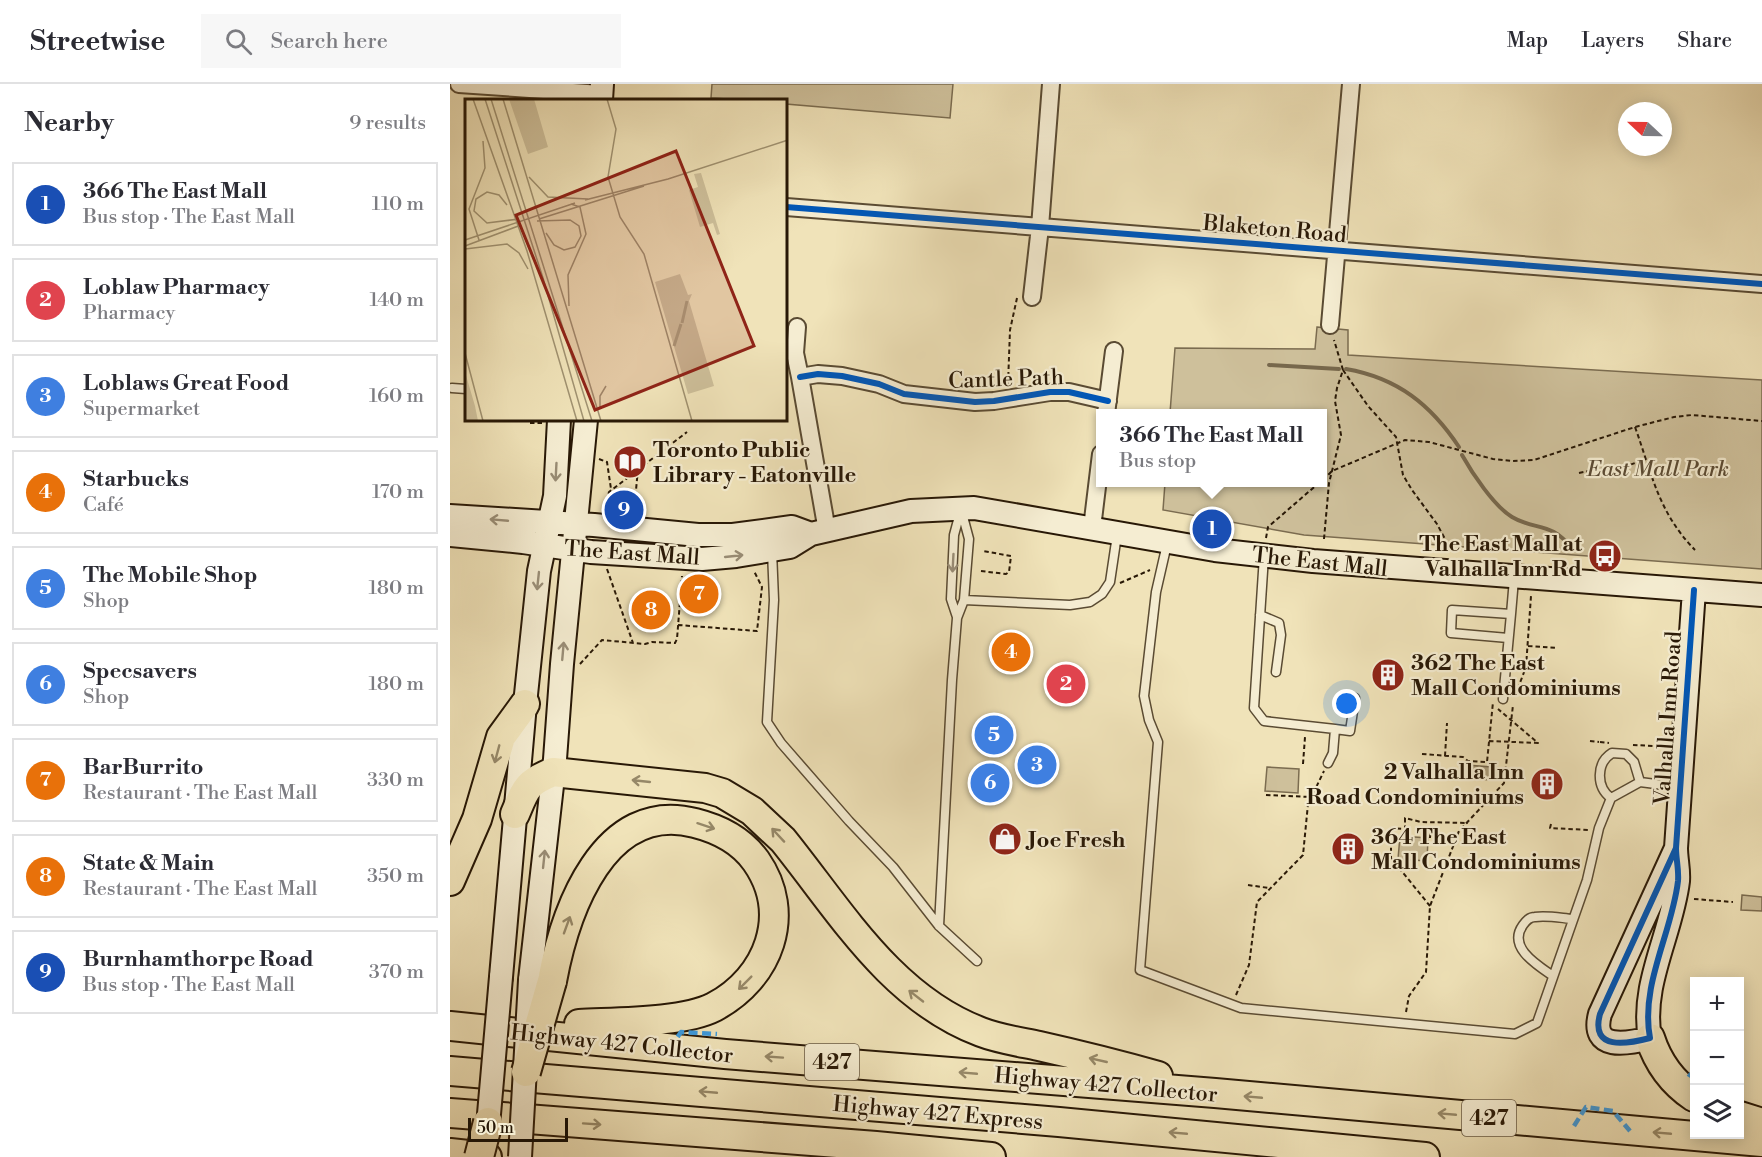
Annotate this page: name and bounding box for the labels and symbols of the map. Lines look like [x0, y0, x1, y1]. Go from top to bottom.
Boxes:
inset map [465, 99, 788, 422]
north arrow [1618, 102, 1672, 156]
street label: Blaketon Road [1201, 210, 1348, 249]
street label: Cantle Path [948, 364, 1064, 395]
place label: Toronto Public Library - Eatonville [653, 437, 856, 489]
library icon: Toronto Public Library - Eatonville [612, 444, 648, 480]
park label: East Mall Park [1586, 456, 1729, 483]
one-way arrow [550, 462, 561, 482]
pin: 9 [604, 488, 644, 532]
pin: 1 [1192, 506, 1232, 552]
one-way arrow [489, 514, 509, 525]
place label: The East Mall at Valhalla Inn Rd [1419, 531, 1582, 583]
street label: The East Mall [563, 535, 701, 572]
bus stop icon: The East Mall at Valhalla Inn Rd [1587, 538, 1623, 574]
street label: The East Mall [1251, 542, 1389, 583]
one-way arrow [723, 550, 743, 561]
one-way arrow [947, 552, 958, 572]
one-way arrow [532, 571, 543, 590]
pin: 7 [680, 572, 718, 616]
pin: 8 [632, 588, 670, 632]
pin: 4 [992, 630, 1030, 674]
street label: Valhalla Inn Road [1649, 630, 1688, 807]
one-way arrow [558, 642, 569, 662]
place label: 362 The East Mall Condominiums [1411, 650, 1621, 702]
building icon: 362 The East Mall Condominiums [1370, 657, 1406, 693]
pin: 2 [1046, 662, 1086, 706]
your location [1332, 689, 1361, 718]
pin: 5 [974, 712, 1014, 758]
pin: 3 [1018, 742, 1056, 788]
one-way arrow [490, 745, 502, 764]
place label: 2 Valhalla Inn Road Condominiums [1306, 759, 1524, 811]
pin: 6 [970, 760, 1010, 806]
building icon: 2 Valhalla Inn Road Condominiums [1529, 766, 1565, 802]
one-way arrow [631, 775, 651, 786]
shop icon: Joe Fresh [987, 821, 1023, 857]
one-way arrow [696, 822, 715, 833]
place label: 364 The East Mall Condominiums [1371, 824, 1581, 876]
one-way arrow [771, 827, 785, 842]
place label: Joe Fresh [1025, 827, 1126, 854]
building icon: 364 The East Mall Condominiums [1330, 831, 1366, 867]
one-way arrow [539, 850, 550, 869]
one-way arrow [562, 916, 573, 934]
one-way arrow [738, 976, 753, 990]
one-way arrow [909, 989, 925, 1002]
street label: Highway 427 Collector [509, 1019, 735, 1070]
road number: 427 [805, 1044, 859, 1080]
one-way arrow [765, 1052, 785, 1063]
one-way arrow [1089, 1053, 1108, 1065]
street label: Highway 427 Collector [993, 1062, 1219, 1109]
one-way arrow [959, 1067, 979, 1078]
one-way arrow [698, 1086, 718, 1097]
street label: Highway 427 Express [832, 1091, 1044, 1136]
one-way arrow [1243, 1091, 1263, 1102]
road number: 427 [1462, 1100, 1516, 1136]
one-way arrow [1437, 1108, 1457, 1119]
scale bar [468, 1115, 568, 1142]
one-way arrow [582, 1118, 602, 1129]
one-way arrow [1169, 1127, 1189, 1138]
one-way arrow [1652, 1128, 1672, 1139]

